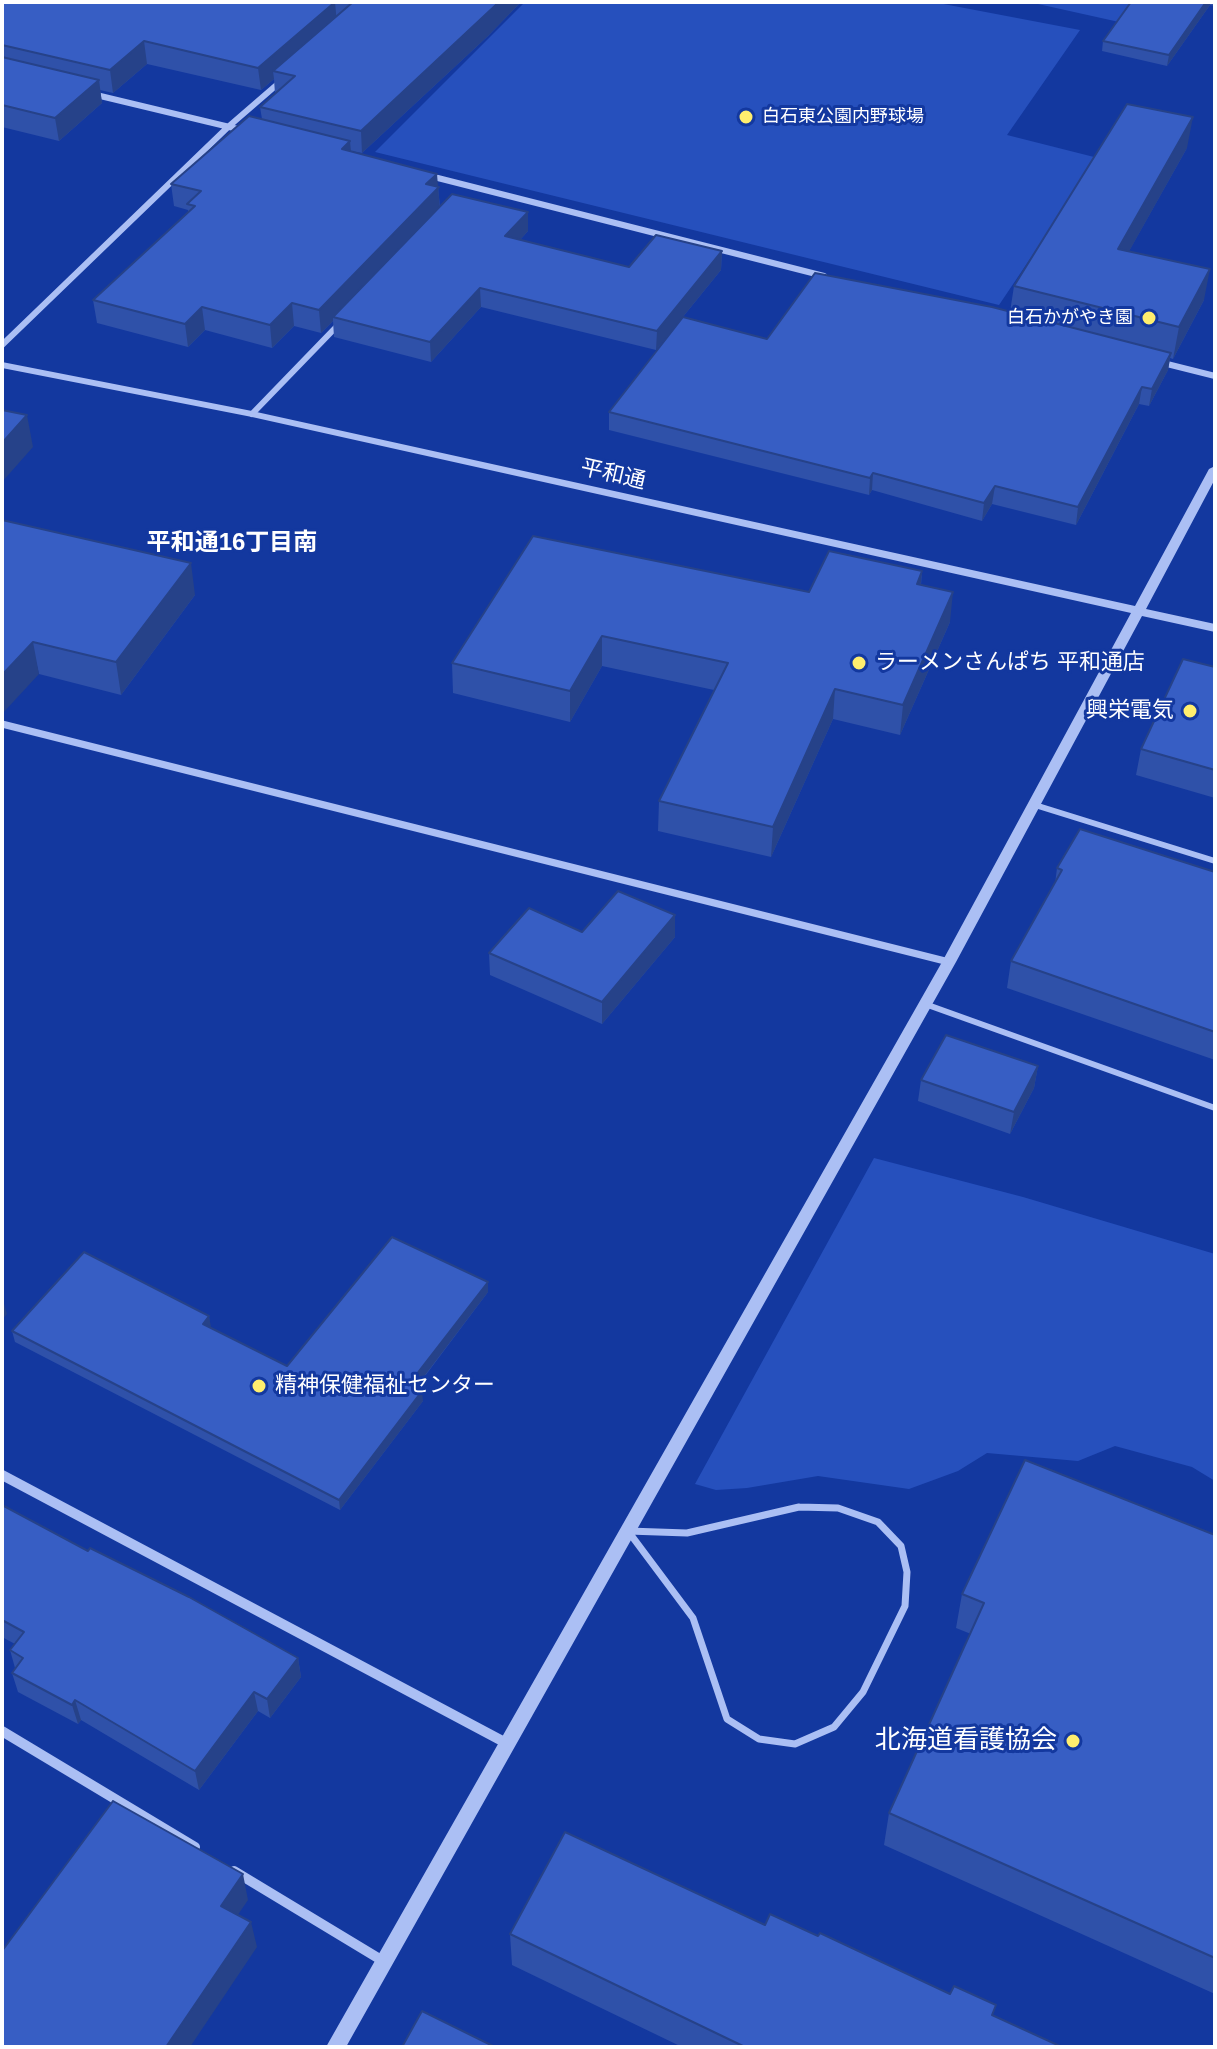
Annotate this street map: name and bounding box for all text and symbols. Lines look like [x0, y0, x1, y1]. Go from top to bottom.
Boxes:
place label: 白石東公園内野球場 [762, 106, 924, 128]
marker: 白石東公園内野球場 [737, 108, 755, 126]
place label: 白石かがやき園 [1007, 307, 1133, 329]
marker: 白石かがやき園 [1140, 309, 1158, 327]
street label: 平和通 [578, 455, 648, 495]
district label: 平和通16丁目南 [147, 529, 317, 557]
place label: ラーメンさんぱち 平和通店 [875, 650, 1145, 676]
marker: ラーメンさんぱち 平和通店 [850, 654, 868, 672]
place label: 興栄電気 [1086, 698, 1174, 724]
marker: 興栄電気 [1181, 702, 1199, 720]
place label: 精神保健福祉センター [275, 1373, 495, 1399]
marker: 精神保健福祉センター [250, 1377, 268, 1395]
place label: 北海道看護協会 [875, 1725, 1057, 1757]
marker: 北海道看護協会 [1064, 1732, 1082, 1750]

